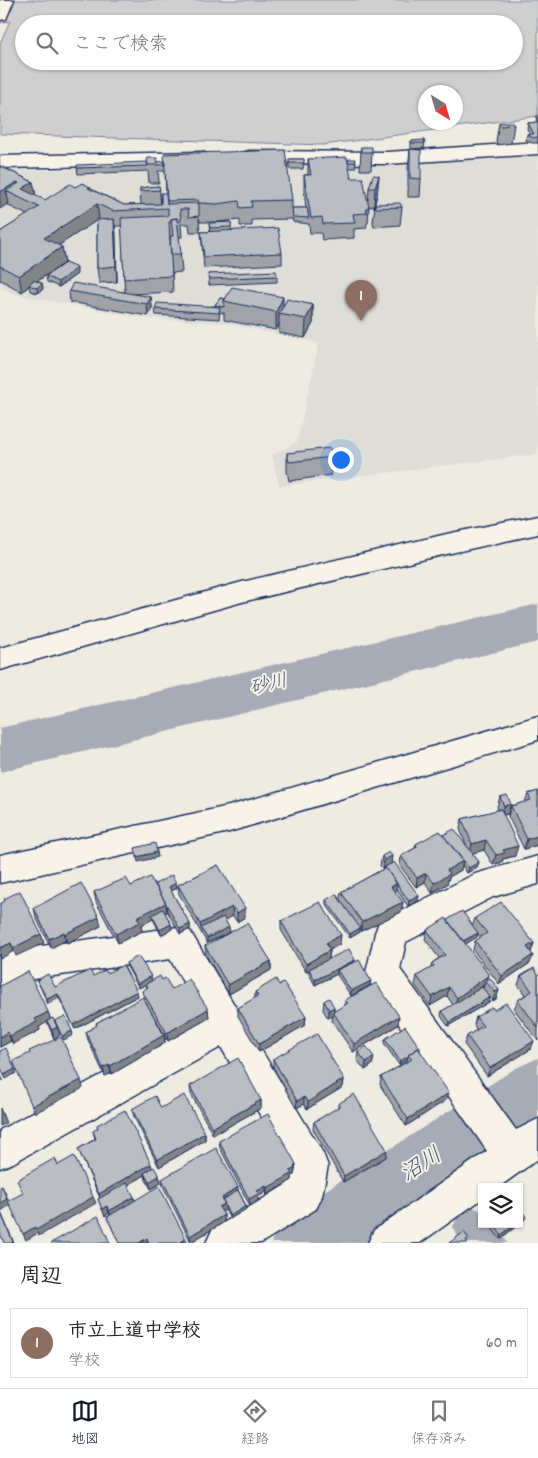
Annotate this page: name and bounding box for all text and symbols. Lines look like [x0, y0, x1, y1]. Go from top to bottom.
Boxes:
search box [15, 15, 523, 70]
icon: search [33, 29, 61, 57]
text: ここで検索 [73, 32, 168, 59]
north arrow [418, 85, 463, 130]
pin: 1 [345, 280, 377, 321]
your location [328, 447, 354, 473]
water label: 砂川 [247, 669, 291, 703]
water label: 沼川 [395, 1141, 449, 1191]
map controls [478, 1183, 523, 1228]
button: layers [478, 1183, 523, 1228]
text: 周辺 [20, 1263, 62, 1293]
text: 市立上道中学校 [68, 1319, 201, 1346]
text: 1 [35, 1332, 39, 1355]
text: 60 m [486, 1332, 517, 1355]
text: 学校 [68, 1350, 100, 1373]
tab: 地図 [71, 1397, 99, 1450]
tab: 経路 [241, 1397, 269, 1450]
tab: 保存済み [411, 1397, 467, 1450]

